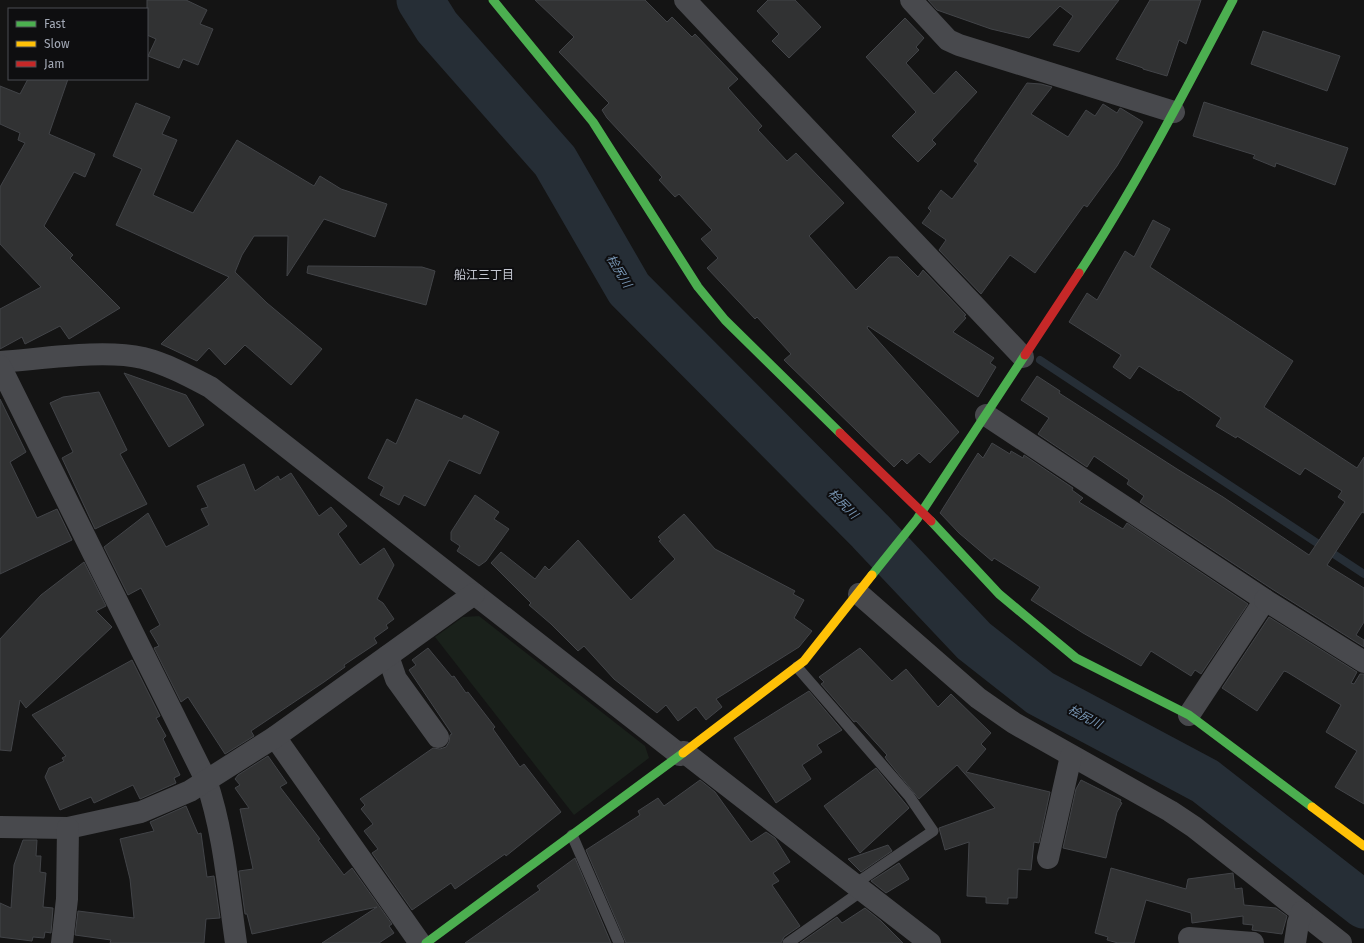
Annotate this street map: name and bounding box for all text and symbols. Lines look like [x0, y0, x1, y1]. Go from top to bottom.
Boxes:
legend [8, 8, 148, 80]
text: Fast [44, 17, 66, 31]
text: Slow [44, 37, 70, 51]
text: Jam [44, 57, 64, 71]
water label: 桧尻川 [604, 252, 635, 292]
district label: 船江三丁目 [454, 268, 514, 282]
water label: 桧尻川 [825, 486, 862, 523]
water label: 桧尻川 [1066, 702, 1106, 733]

